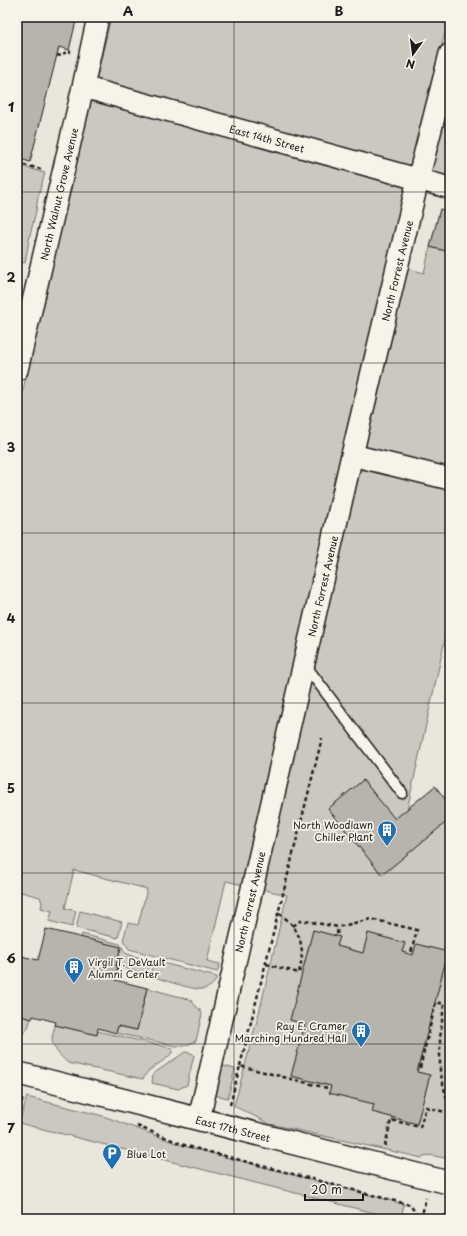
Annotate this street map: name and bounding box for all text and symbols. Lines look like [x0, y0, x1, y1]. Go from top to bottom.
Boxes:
text: A [123, 1, 133, 20]
text: B [335, 1, 344, 20]
north arrow [393, 34, 433, 74]
text: N [404, 55, 417, 73]
text: 1 [8, 97, 14, 116]
street label: East 14th Street [228, 120, 306, 155]
street label: North Walnut Grove Avenue [35, 126, 81, 261]
street label: North Forrest Avenue [377, 218, 416, 323]
text: 2 [6, 267, 16, 286]
text: 3 [7, 437, 16, 456]
street label: North Forrest Avenue [303, 533, 341, 638]
text: 4 [7, 608, 16, 627]
text: 5 [7, 778, 15, 797]
place label: North Woodlawn Chiller Plant [293, 817, 373, 844]
building icon: North Woodlawn Chiller Plant [376, 819, 398, 847]
street label: North Forrest Avenue [230, 849, 268, 954]
text: 6 [6, 948, 16, 967]
place label: Virgil T. DeVault Alumni Center [88, 954, 166, 981]
building icon: Virgil T. DeVault Alumni Center [63, 956, 85, 984]
place label: Ray E. Cramer Marching Hundred Hall [235, 1018, 347, 1045]
building icon: Ray E. Cramer Marching Hundred Hall [350, 1020, 372, 1048]
street label: East 17th Street [194, 1111, 272, 1145]
text: 7 [7, 1118, 15, 1137]
parking icon: Blue Lot [101, 1142, 123, 1170]
place label: Blue Lot [126, 1146, 166, 1161]
scale bar [305, 1176, 363, 1202]
text: 20 m [311, 1180, 342, 1198]

